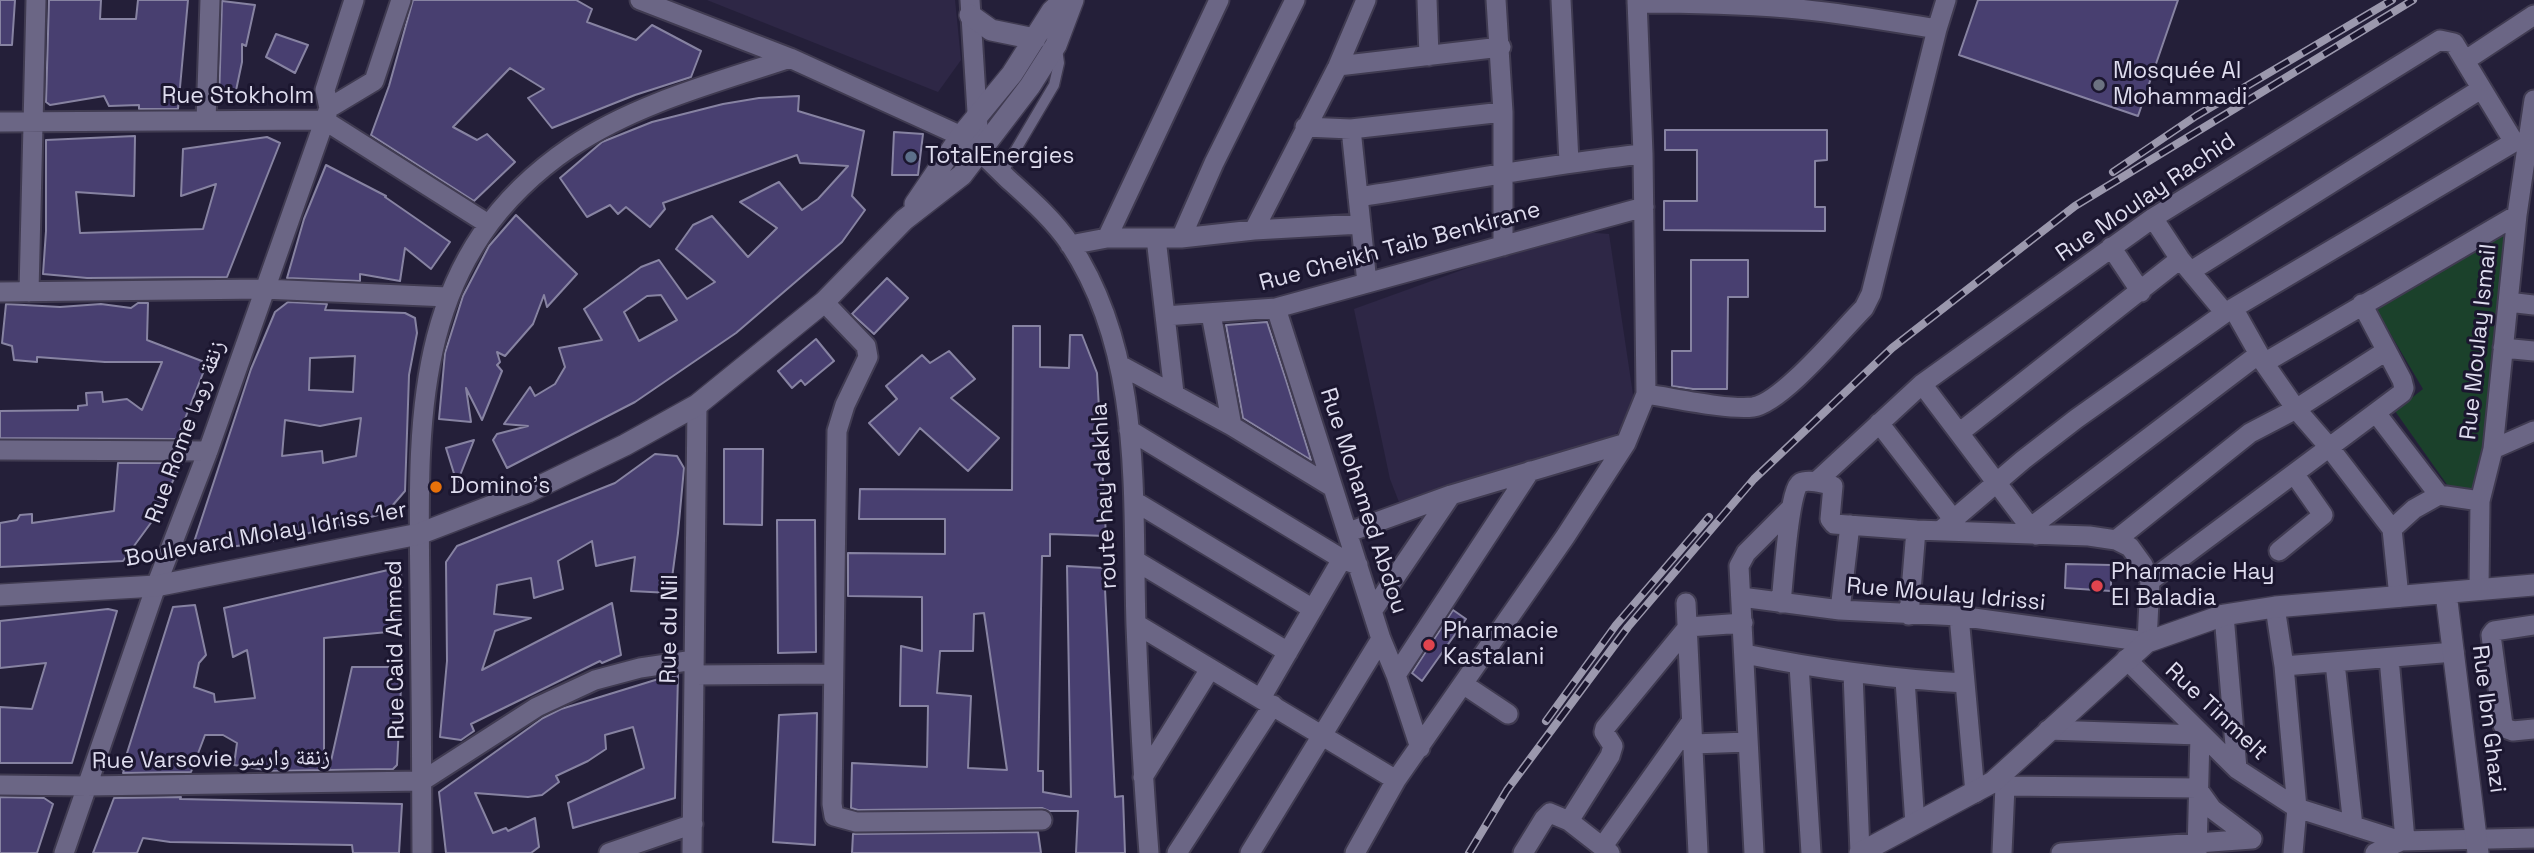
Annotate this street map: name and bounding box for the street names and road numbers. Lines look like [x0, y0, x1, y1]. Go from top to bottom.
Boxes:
street label: Rue Stokholm [162, 83, 314, 111]
street label: Rue Moulay Rachid [2051, 128, 2241, 268]
street label: Rue Cheikh Taib Benkirane [1256, 196, 1544, 298]
street label: Rue Moulay Ismail [2455, 243, 2503, 441]
street label: Rue Rome زنقة روما [140, 337, 232, 527]
street label: Rue Mohamed Abdou [1313, 384, 1413, 618]
street label: route hay dakhla [1086, 402, 1124, 590]
street label: Boulevard Molay Idriss 1er [123, 497, 409, 573]
street label: Rue Caid Ahmed [381, 560, 411, 740]
street label: Rue Moulay Idrissi [1845, 573, 2047, 617]
street label: Rue du Nil [655, 574, 685, 684]
street label: Rue Ibn Ghazi [2465, 644, 2511, 794]
street label: Rue Tinmelt [2159, 657, 2273, 767]
street label: Rue Varsovie زنقة وارسو [92, 744, 330, 776]

